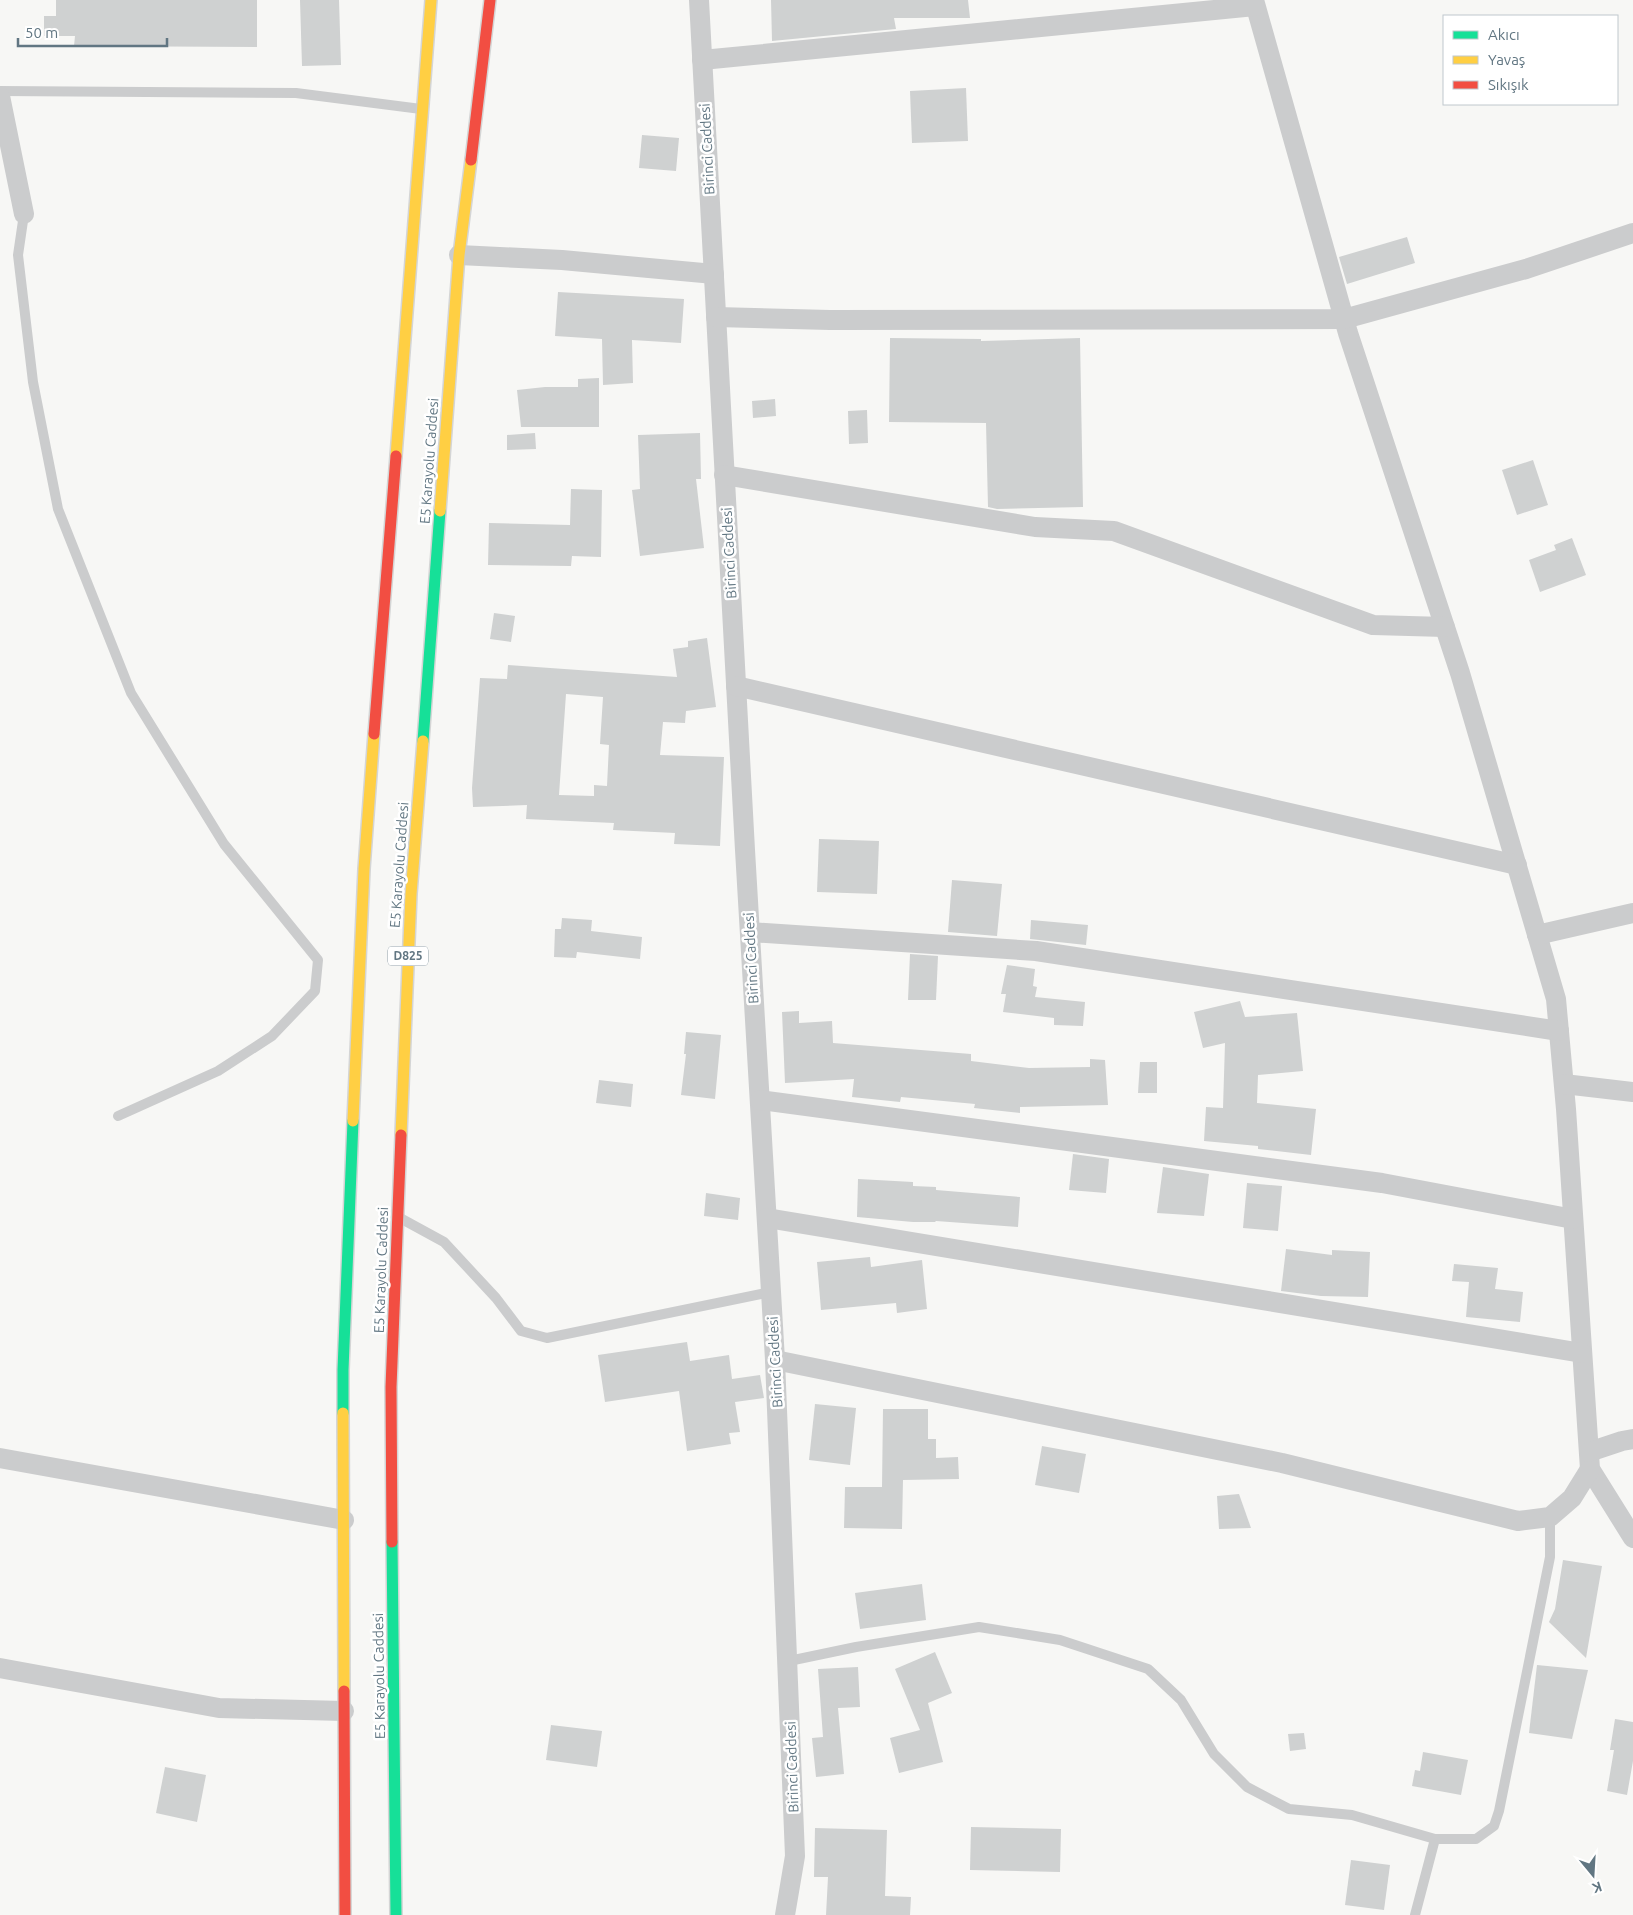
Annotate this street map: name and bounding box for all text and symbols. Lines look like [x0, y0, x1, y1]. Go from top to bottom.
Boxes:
scale bar [18, 15, 166, 47]
legend [1443, 15, 1618, 105]
text: 50 m [25, 24, 58, 41]
text: Akıcı [1488, 26, 1520, 43]
text: Yavaş [1488, 51, 1525, 68]
text: Sıkışık [1488, 76, 1529, 93]
street label: Birinci Caddesi [697, 103, 717, 195]
street label: E5 Karayolu Caddesi [417, 397, 441, 525]
street label: Birinci Caddesi [719, 507, 739, 599]
street label: E5 Karayolu Caddesi [387, 801, 411, 929]
street label: Birinci Caddesi [741, 912, 761, 1004]
road number: D825 [388, 946, 428, 966]
street label: E5 Karayolu Caddesi [371, 1207, 391, 1333]
street label: Birinci Caddesi [765, 1316, 785, 1408]
street label: E5 Karayolu Caddesi [370, 1613, 388, 1739]
street label: Birinci Caddesi [782, 1721, 802, 1813]
north arrow [1568, 1850, 1618, 1900]
text: K [1589, 1878, 1604, 1897]

